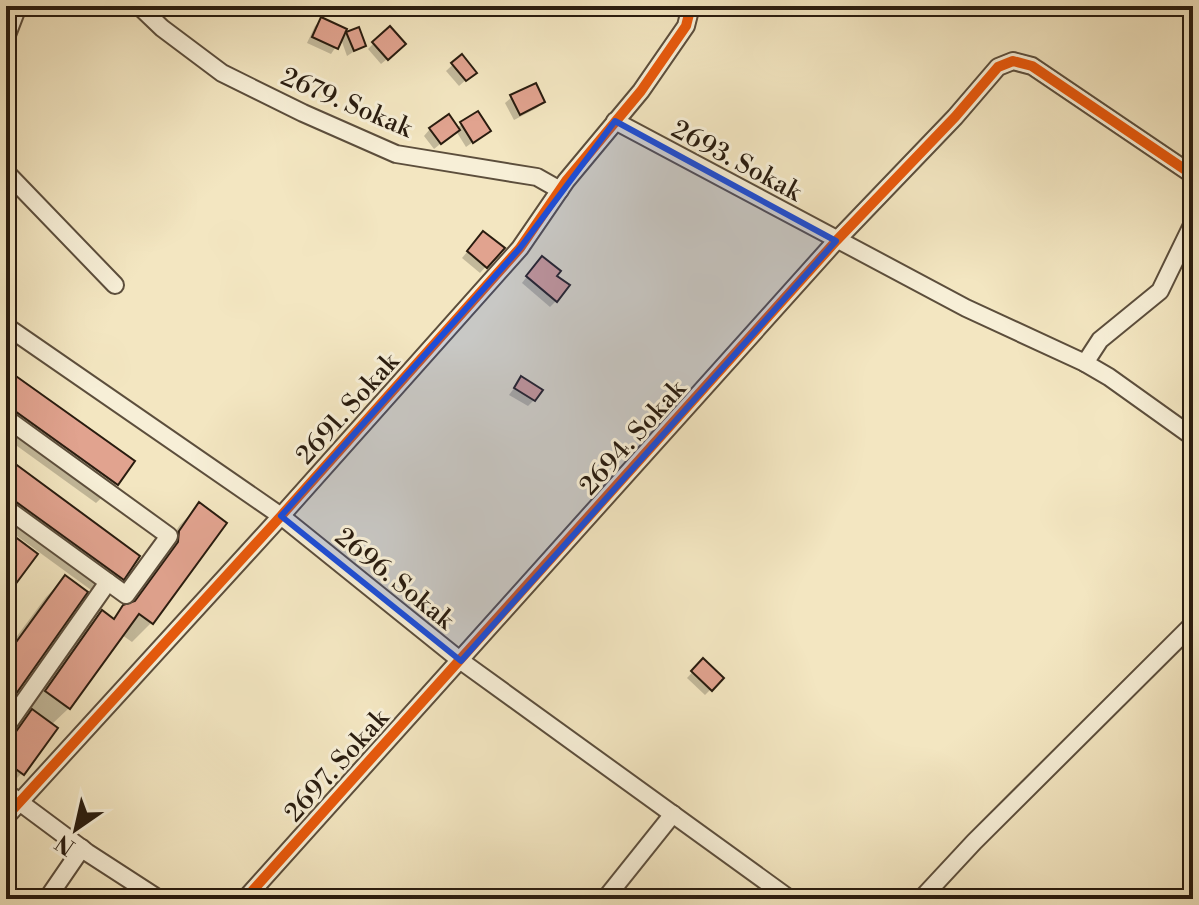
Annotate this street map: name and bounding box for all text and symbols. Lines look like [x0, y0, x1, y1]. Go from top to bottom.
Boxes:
street label: 2679. Sokak [276, 61, 418, 145]
street label: 2693. Sokak [666, 113, 808, 209]
street label: 2691. Sokak [289, 345, 407, 471]
street label: 2694. Sokak [573, 373, 694, 502]
street label: 2696. Sokak [328, 521, 461, 637]
street label: 2697. Sokak [278, 702, 397, 829]
north arrow [36, 789, 116, 869]
text: N [50, 828, 80, 860]

